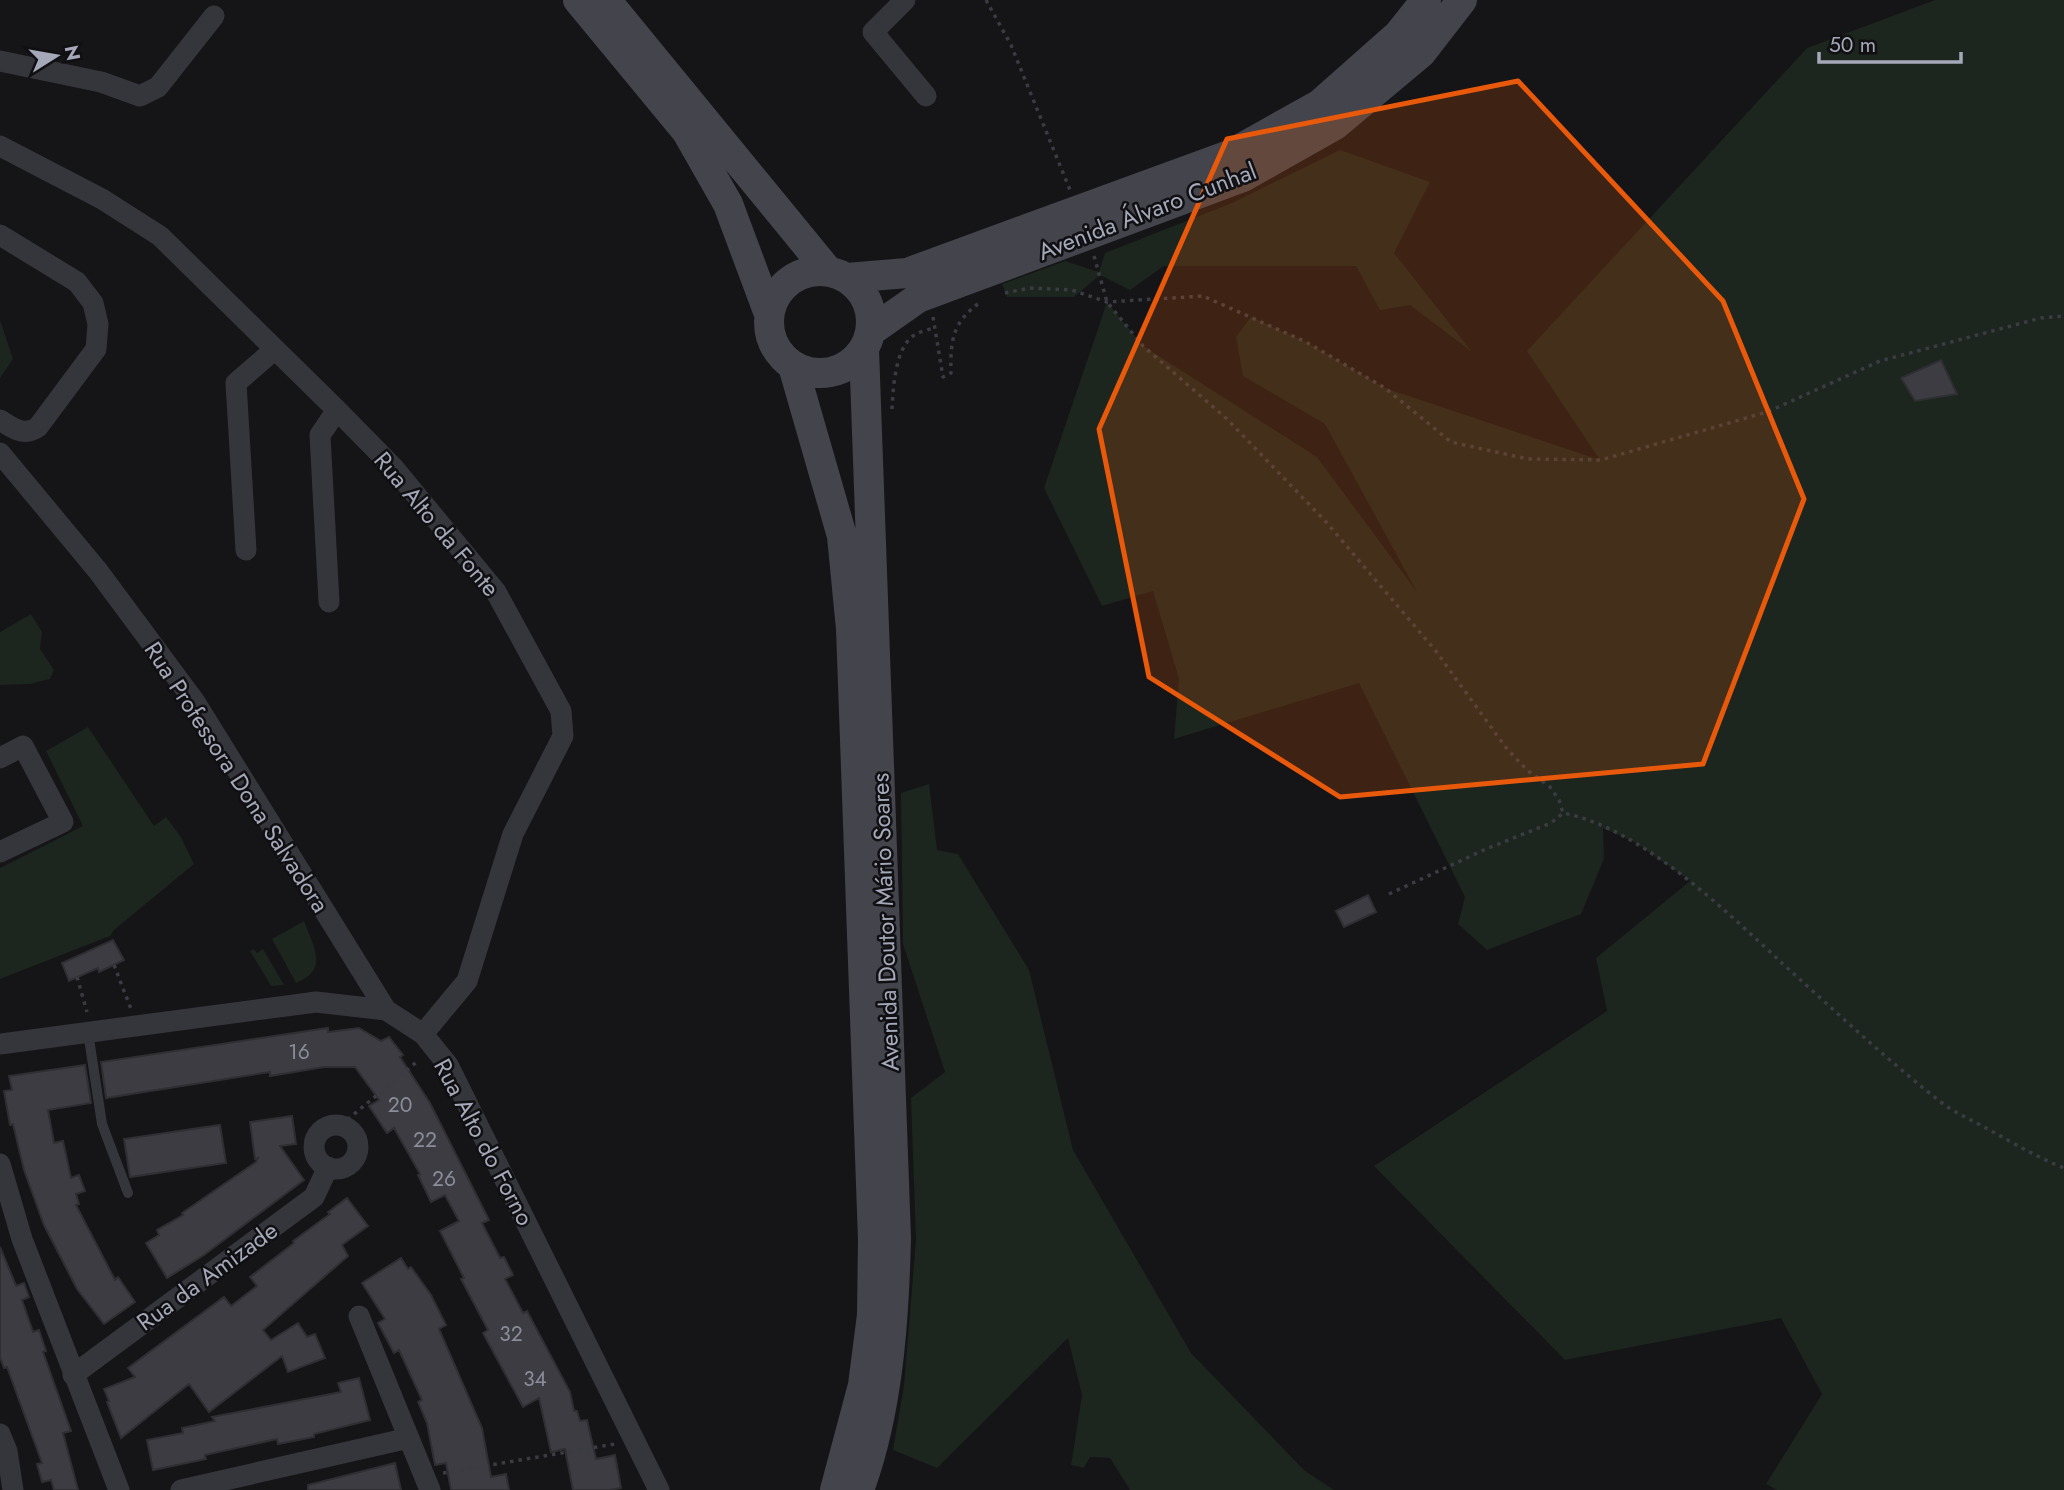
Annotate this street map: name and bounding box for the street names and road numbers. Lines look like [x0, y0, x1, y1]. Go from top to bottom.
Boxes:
street label: Avenida Álvaro Cunhal [1033, 153, 1261, 269]
street label: Rua Alto da Fonte [366, 444, 508, 604]
street label: Rua Professora Dona Salvadora [136, 635, 338, 919]
street label: Avenida Doutor Mário Soares [862, 772, 908, 1072]
street label: Rua Alto do Forno [425, 1052, 543, 1232]
street label: Rua da Amizade [129, 1213, 285, 1339]

